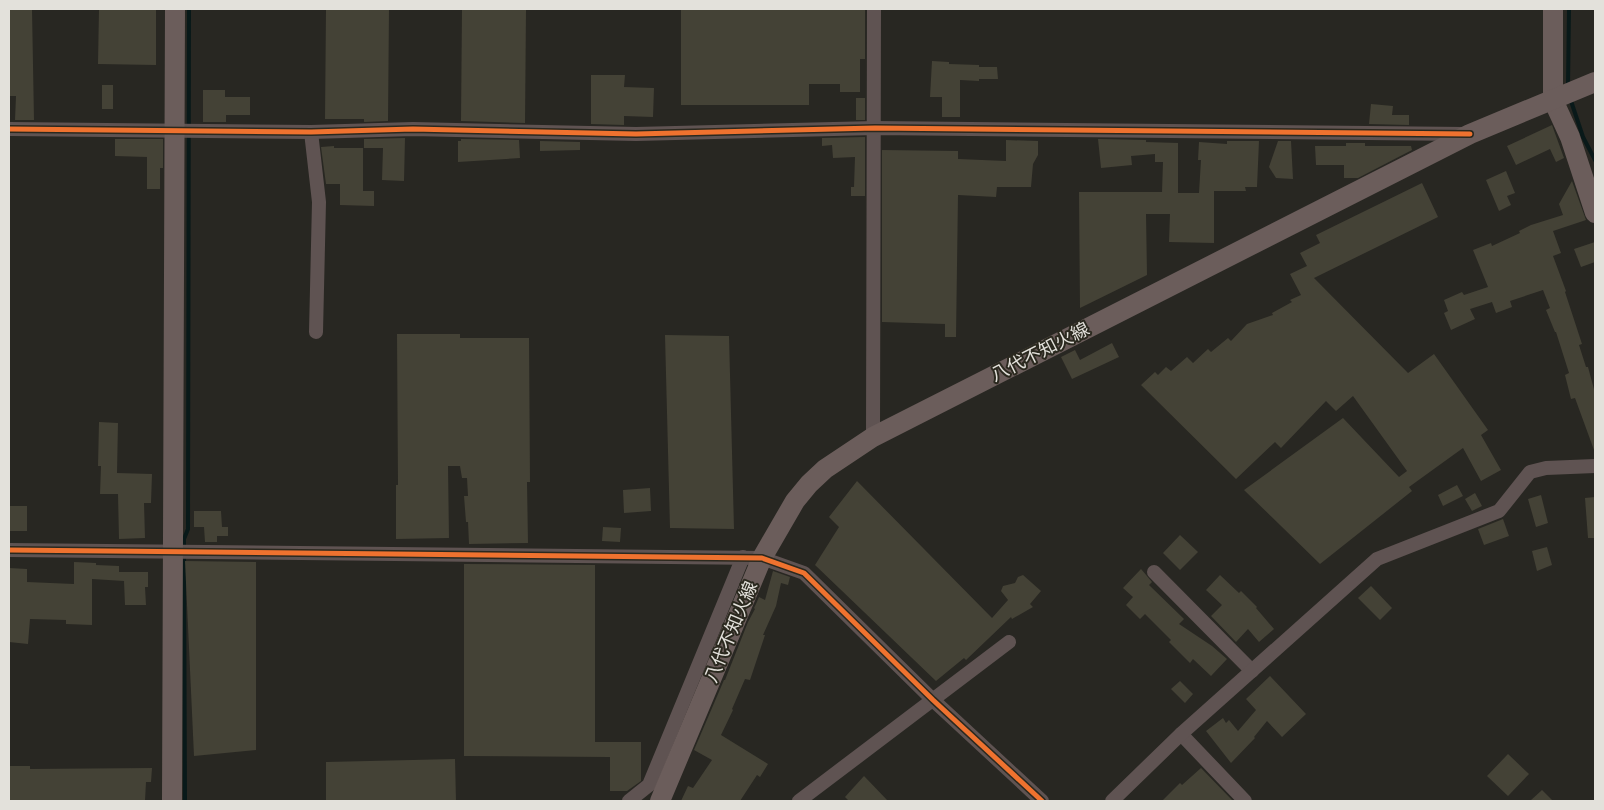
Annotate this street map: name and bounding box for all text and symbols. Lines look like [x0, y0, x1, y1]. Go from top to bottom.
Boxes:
street label: 八代不知火線 [986, 317, 1094, 387]
street label: 八代不知火線 [699, 578, 763, 686]

